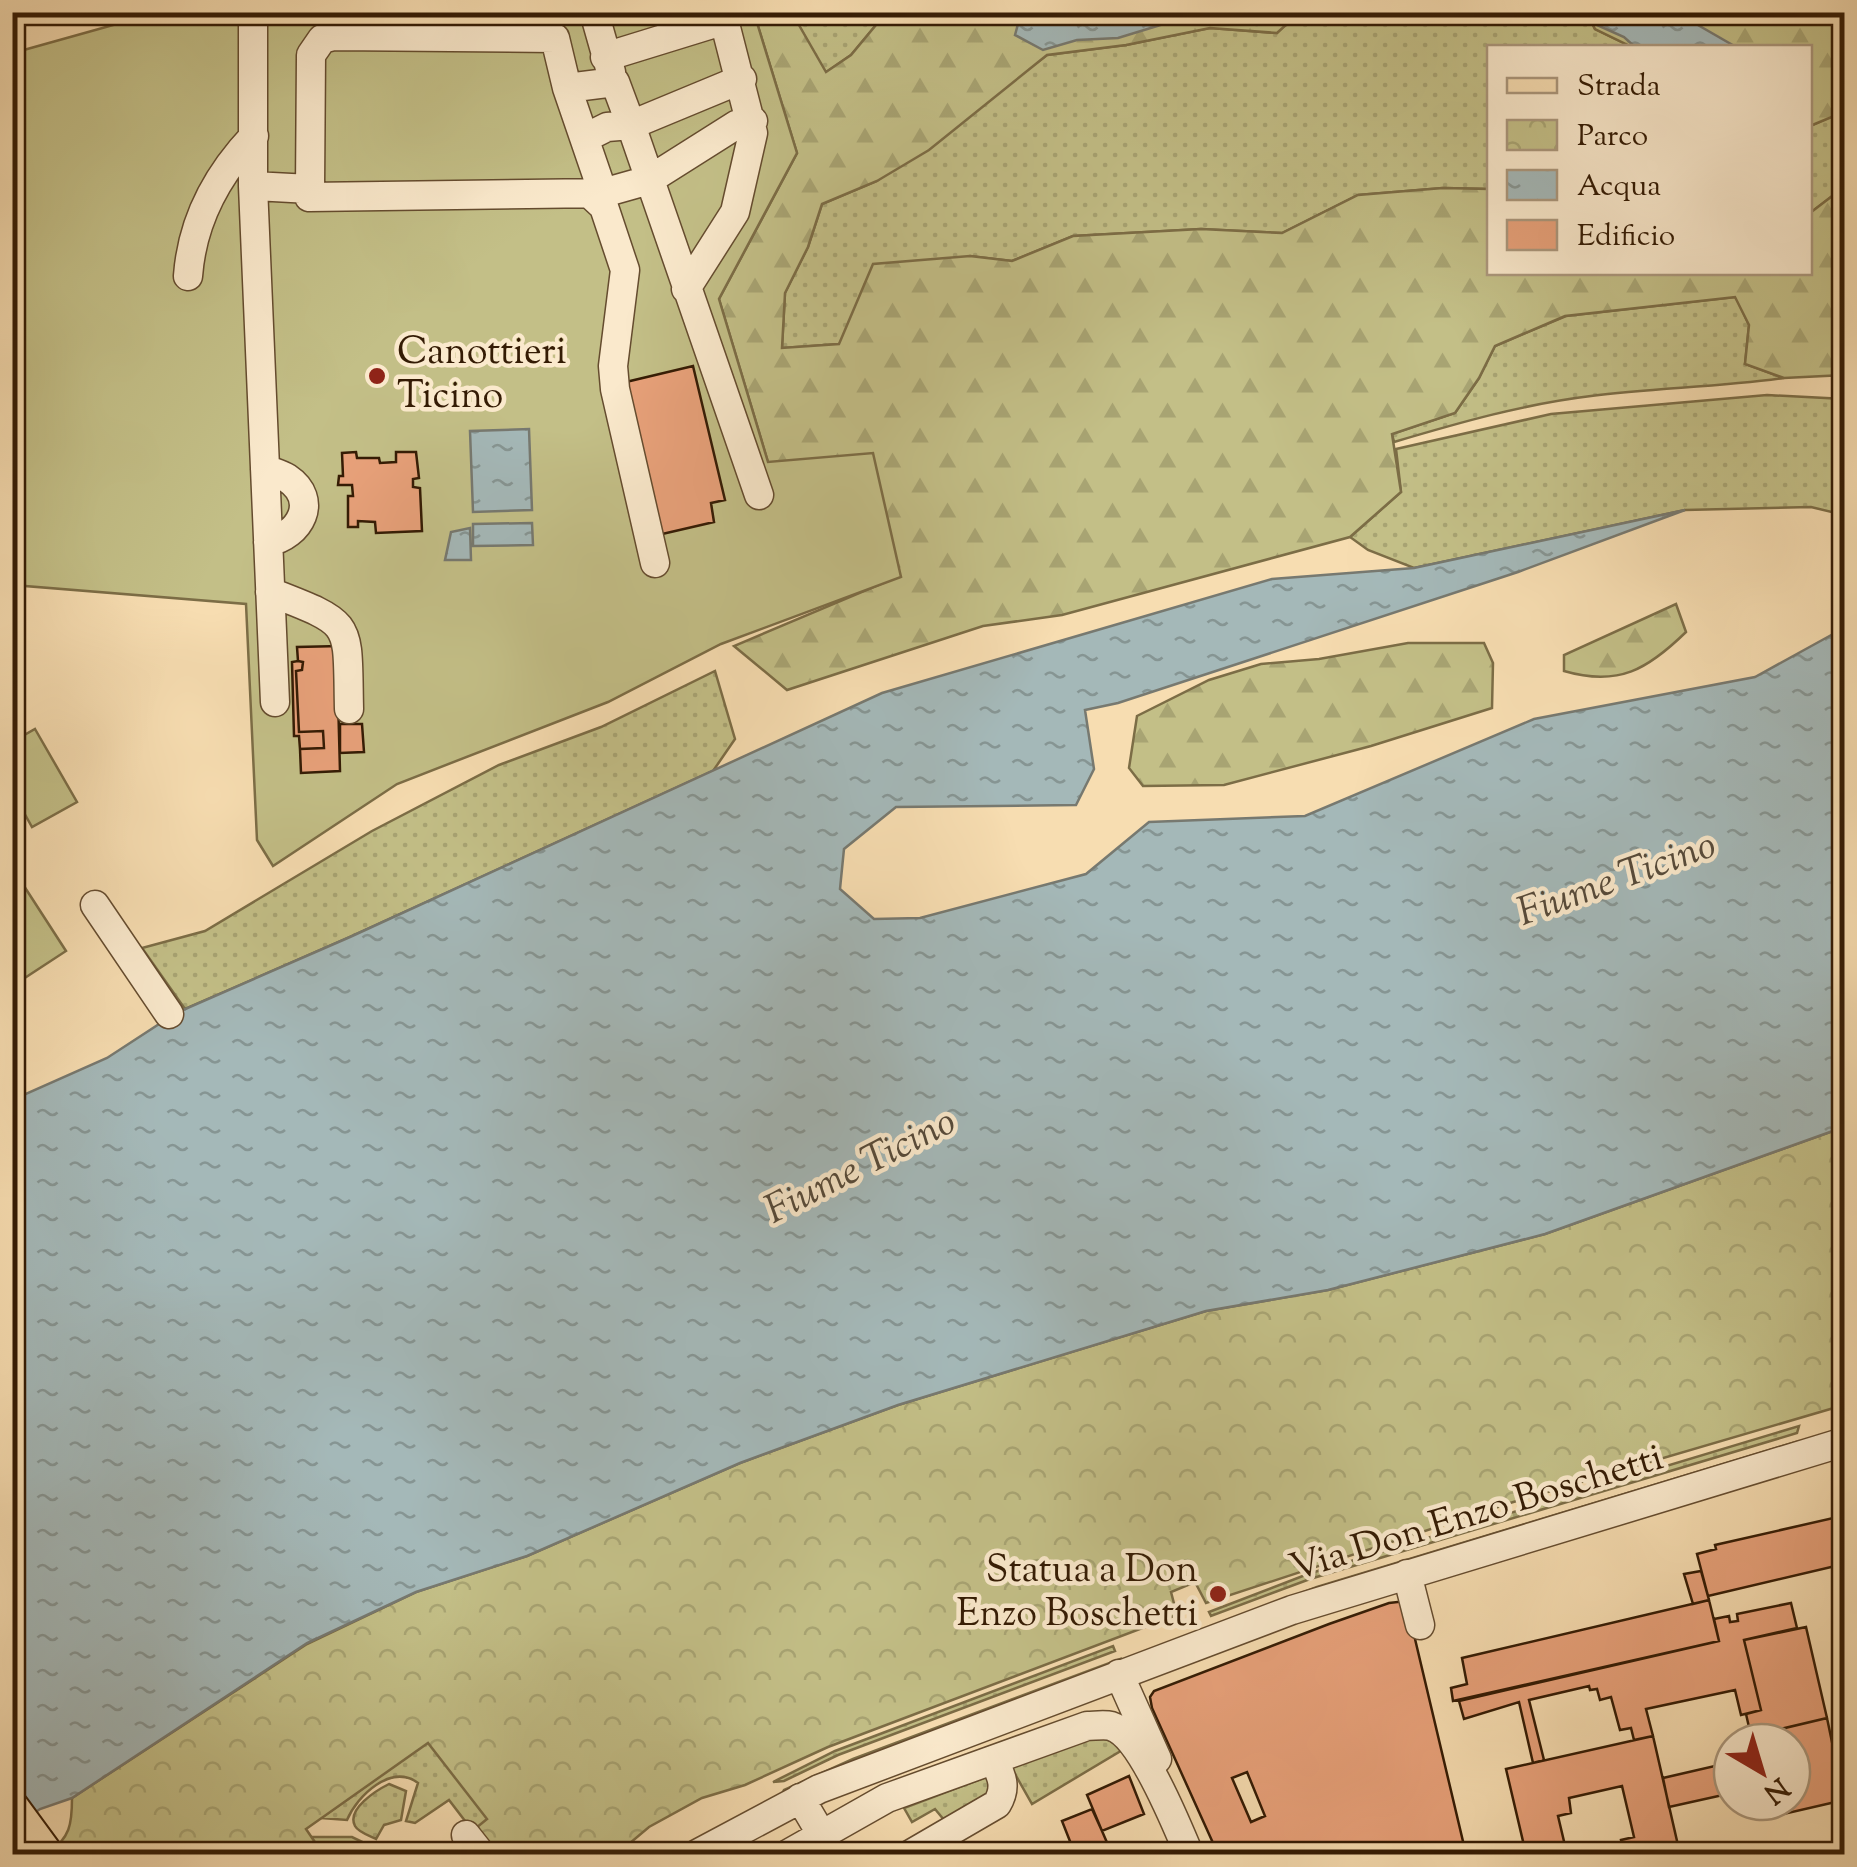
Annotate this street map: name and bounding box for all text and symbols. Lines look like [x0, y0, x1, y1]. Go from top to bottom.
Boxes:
legend [1487, 45, 1812, 275]
text: Strada [1577, 66, 1661, 109]
text: Parco [1577, 116, 1648, 159]
text: Acqua [1577, 166, 1661, 209]
text: Edificio [1577, 216, 1675, 259]
place label: Canottieri Ticino [397, 327, 567, 425]
marker: Canottieri Ticino [366, 365, 388, 387]
water label: Fiume Ticino [1510, 819, 1724, 943]
water label: Fiume Ticino [755, 1095, 967, 1241]
street label: Via Don Enzo Boschetti [1284, 1432, 1670, 1598]
place label: Statua a Don Enzo Boschetti [956, 1545, 1198, 1643]
marker: Statua a Don Enzo Boschetti [1207, 1583, 1229, 1605]
north arrow [1712, 1722, 1812, 1822]
text: N [1754, 1767, 1797, 1812]

